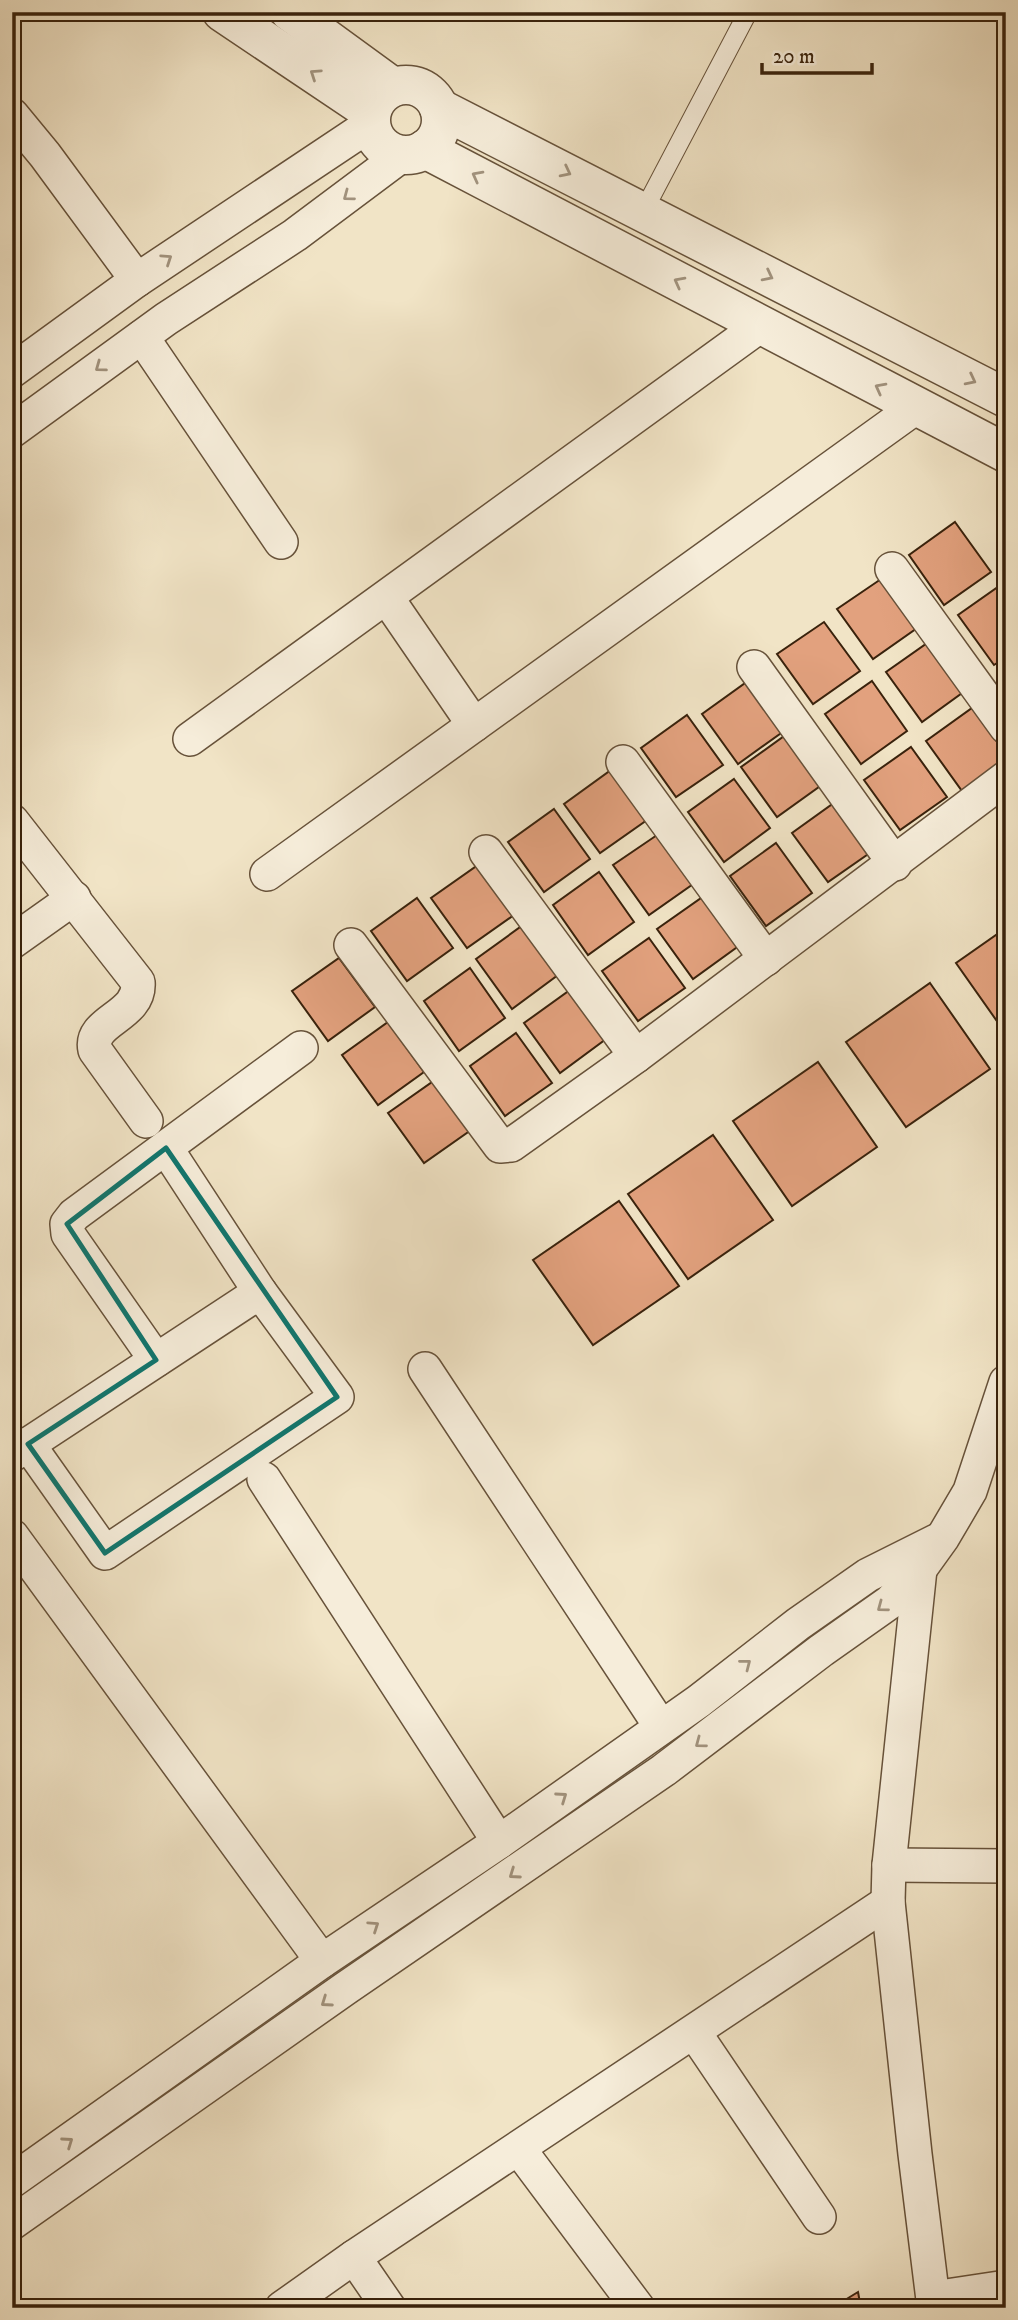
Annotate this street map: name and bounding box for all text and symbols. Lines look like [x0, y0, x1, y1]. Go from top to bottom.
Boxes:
scale bar [762, 32, 873, 76]
text: 20 m [773, 44, 815, 70]
one-way arrow [310, 70, 323, 82]
one-way arrow [558, 164, 571, 178]
one-way arrow [472, 171, 484, 185]
one-way arrow [343, 187, 356, 200]
one-way arrow [159, 255, 172, 268]
one-way arrow [761, 268, 773, 281]
one-way arrow [673, 276, 686, 290]
one-way arrow [96, 359, 108, 371]
one-way arrow [964, 371, 976, 385]
one-way arrow [875, 383, 887, 396]
one-way arrow [878, 1599, 890, 1612]
one-way arrow [739, 1660, 751, 1673]
one-way arrow [695, 1734, 707, 1747]
one-way arrow [554, 1793, 567, 1806]
one-way arrow [509, 1866, 522, 1878]
one-way arrow [366, 1922, 379, 1934]
one-way arrow [321, 1994, 334, 2006]
one-way arrow [60, 2137, 73, 2150]

